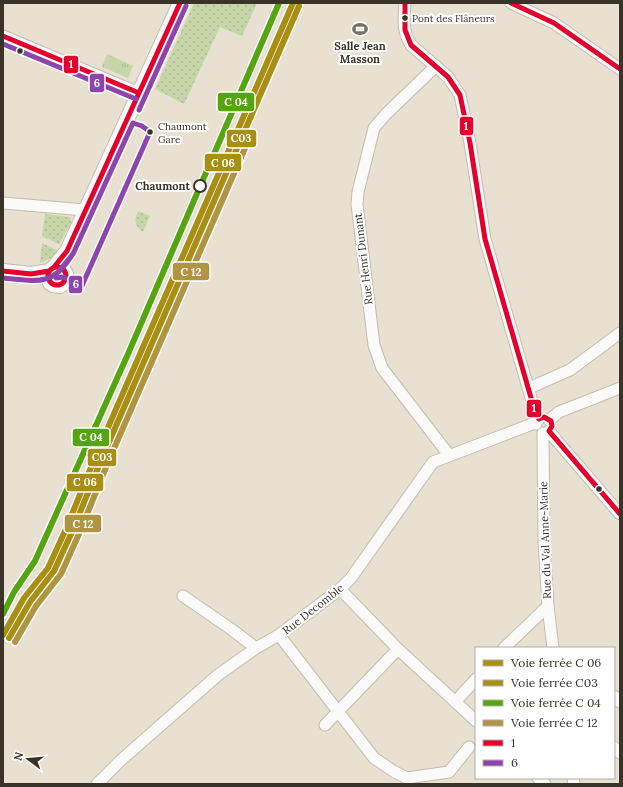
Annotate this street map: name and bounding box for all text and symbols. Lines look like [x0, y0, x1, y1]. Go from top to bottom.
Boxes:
place label: Pont des Flâneurs [412, 12, 495, 25]
marker: Pont des Flâneurs [400, 13, 410, 23]
sports icon: Salle Jean Masson [351, 20, 369, 38]
place label: Salle Jean Masson [334, 39, 386, 66]
unlabelled marker [15, 46, 25, 56]
line badge: 1 [63, 55, 79, 74]
text: 1 [69, 57, 74, 71]
line badge: 6 [89, 73, 105, 93]
text: 6 [94, 76, 100, 90]
line badge: C 04 [217, 92, 255, 112]
text: C 04 [224, 95, 248, 109]
line badge: 1 [459, 116, 474, 136]
text: 1 [464, 119, 469, 133]
place label: Chaumont Gare [158, 120, 207, 146]
marker: Chaumont Gare [145, 127, 155, 137]
line badge: C03 [226, 129, 257, 148]
text: C03 [231, 131, 251, 145]
line badge: C 06 [204, 153, 242, 172]
text: C 06 [211, 156, 235, 170]
place label: Chaumont [135, 179, 190, 193]
marker: Chaumont [193, 179, 207, 193]
street label: Rue Henri Dunant [350, 212, 376, 306]
line badge: C 12 [172, 262, 210, 281]
text: C 12 [181, 265, 202, 279]
line badge: 6 [68, 275, 83, 294]
text: 6 [73, 277, 79, 291]
line badge: 1 [526, 399, 542, 418]
text: 1 [532, 401, 537, 415]
line badge: C 04 [72, 428, 110, 447]
text: C 04 [79, 430, 103, 444]
line badge: C03 [87, 448, 117, 467]
text: C03 [92, 450, 112, 464]
line badge: C 06 [66, 473, 104, 492]
text: C 06 [73, 475, 97, 489]
street label: Rue du Val Anne-Marie [536, 481, 554, 599]
unlabelled marker [594, 484, 604, 494]
line badge: C 12 [64, 514, 102, 533]
text: C 12 [73, 517, 94, 531]
street label: Rue Decomble [280, 581, 346, 637]
legend [475, 647, 615, 779]
text: Voie ferrée C 06 [510, 655, 601, 670]
text: Voie ferrée C03 [510, 675, 598, 690]
text: Voie ferrée C 04 [510, 695, 601, 710]
text: Voie ferrée C 12 [510, 715, 598, 730]
text: 1 [511, 735, 515, 750]
north arrow [8, 739, 48, 779]
text: N [10, 750, 26, 762]
text: 6 [511, 755, 518, 770]

